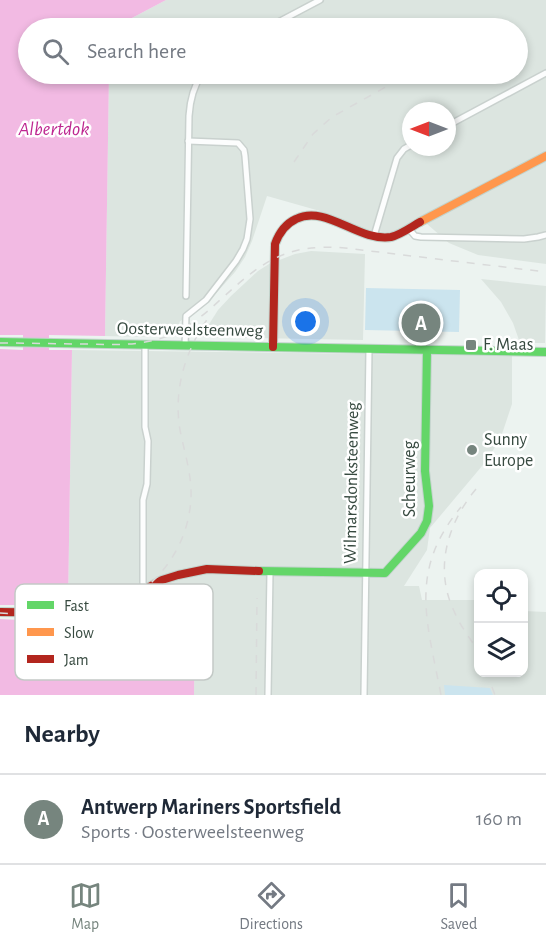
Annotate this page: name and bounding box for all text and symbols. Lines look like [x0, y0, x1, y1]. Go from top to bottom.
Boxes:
search box [18, 18, 528, 84]
icon: search [39, 35, 72, 68]
text: Search here [87, 40, 186, 62]
north arrow [402, 102, 456, 156]
water label: Albertdok [17, 119, 90, 139]
pin: A [402, 300, 440, 346]
your location [291, 307, 320, 336]
street label: Oosterweelsteenweg [117, 320, 263, 340]
place label: F. Maas [483, 336, 533, 354]
marker: F. Maas [464, 338, 478, 352]
street label: Wilmarsdonksteenweg [342, 402, 362, 564]
place label: Sunny Europe [484, 431, 533, 470]
street label: Scheurweg [401, 441, 419, 517]
marker: Sunny Europe [465, 443, 479, 457]
map controls [474, 569, 528, 677]
button: locate [474, 569, 528, 623]
legend [15, 584, 213, 680]
text: Fast [64, 598, 89, 614]
button: layers [474, 623, 528, 677]
text: Slow [64, 625, 94, 641]
text: Jam [64, 652, 89, 668]
text: Nearby [24, 721, 100, 747]
text: Antwerp Mariners Sportsfield [81, 796, 341, 818]
text: A [38, 809, 50, 829]
text: 160 m [476, 809, 522, 829]
text: Sports · Oosterweelsteenweg [81, 822, 304, 842]
tab: Map [69, 879, 102, 934]
tab: Directions [239, 879, 303, 934]
tab: Saved [441, 879, 477, 934]

